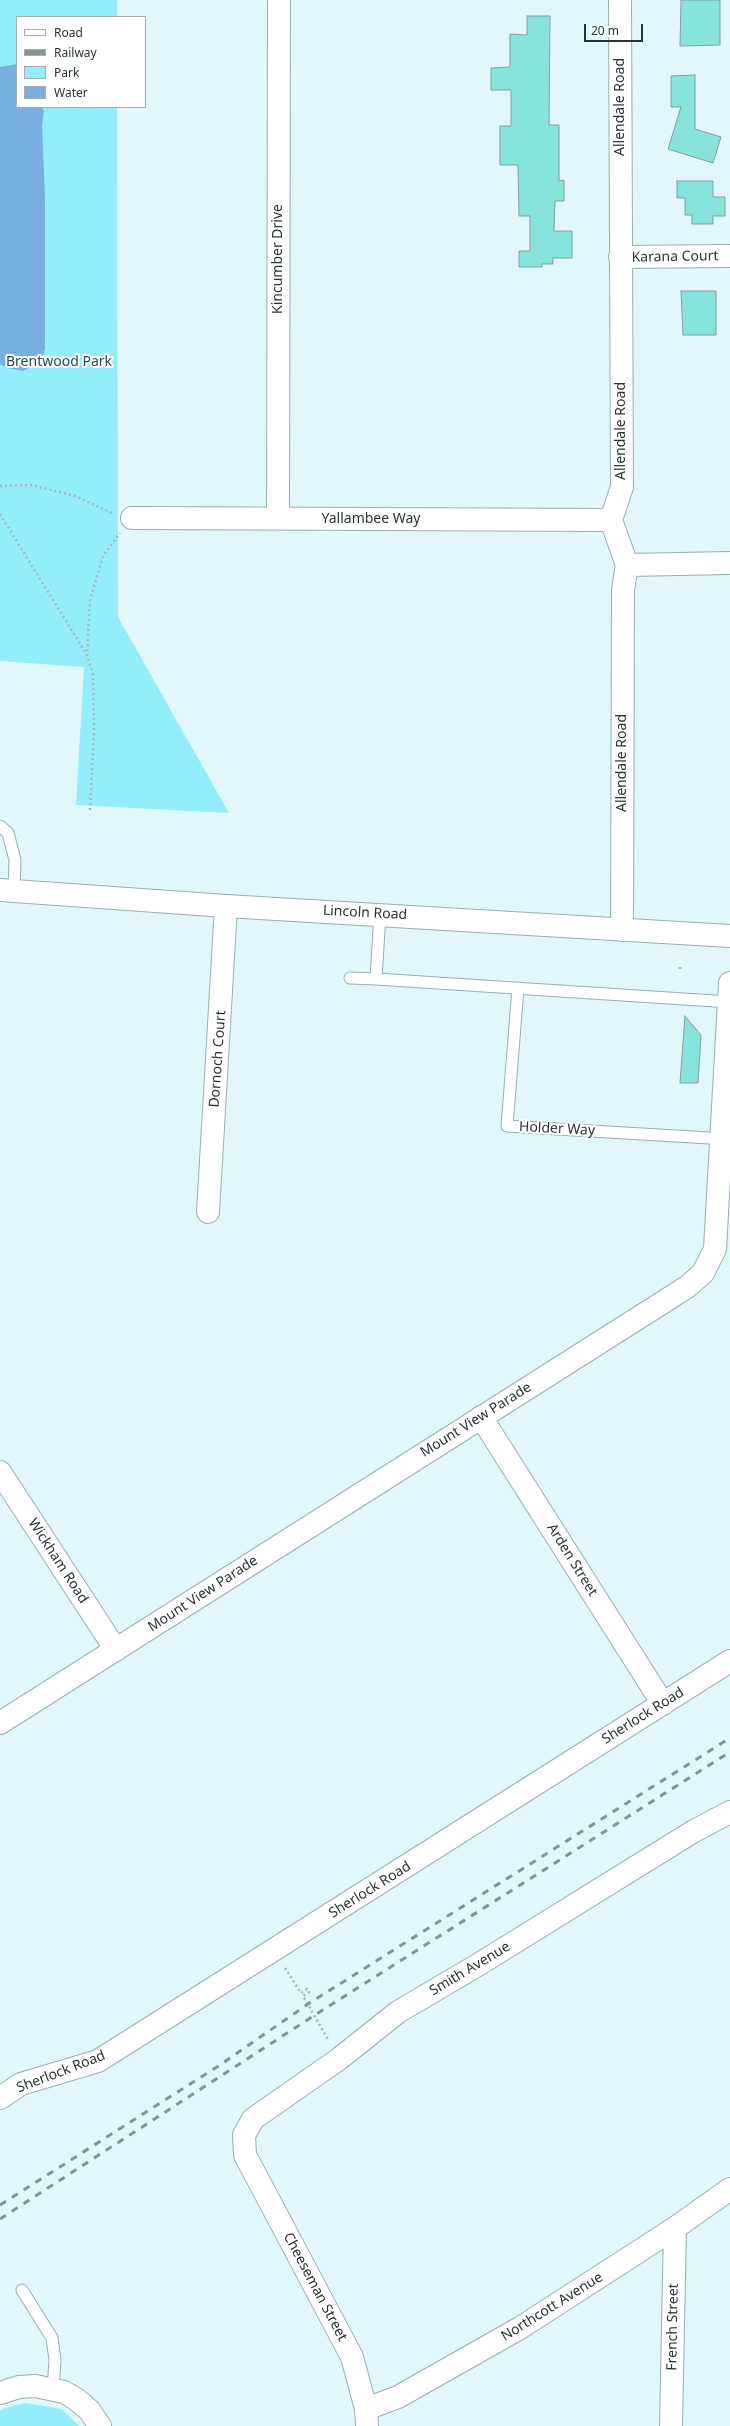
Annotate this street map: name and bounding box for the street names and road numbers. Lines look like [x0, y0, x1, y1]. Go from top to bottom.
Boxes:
street label: Allendale Road [612, 58, 628, 156]
street label: Kincumber Drive [270, 204, 286, 314]
street label: Karana Court [631, 248, 719, 266]
street label: Allendale Road [613, 382, 629, 480]
street label: Yallambee Way [321, 511, 421, 527]
street label: Allendale Road [614, 714, 630, 812]
street label: Lincoln Road [322, 902, 408, 924]
street label: Dornoch Court [206, 1010, 230, 1108]
street label: Holder Way [519, 1119, 595, 1139]
street label: Mount View Parade [417, 1379, 535, 1461]
street label: Wickham Road [24, 1515, 92, 1607]
street label: Arden Street [543, 1521, 601, 1599]
street label: Mount View Parade [145, 1552, 261, 1636]
street label: Sherlock Road [599, 1684, 687, 1748]
street label: Sherlock Road [326, 1858, 414, 1922]
street label: Smith Avenue [427, 1938, 513, 2000]
street label: Sherlock Road [14, 2047, 108, 2097]
street label: Cheeseman Street [279, 2230, 351, 2344]
street label: Northcott Avenue [498, 2269, 606, 2345]
street label: French Street [664, 2283, 682, 2371]

